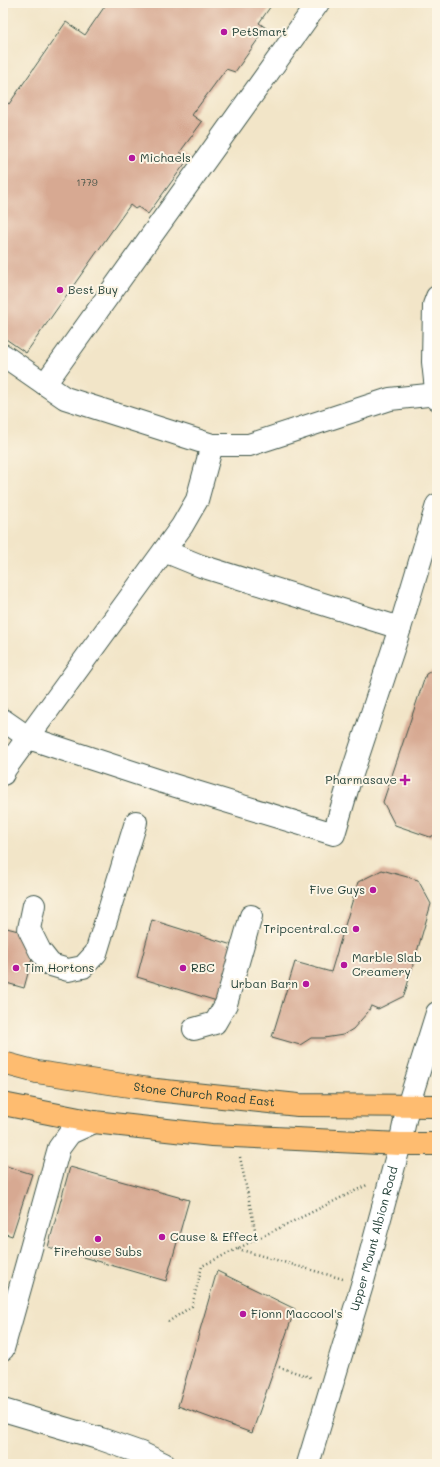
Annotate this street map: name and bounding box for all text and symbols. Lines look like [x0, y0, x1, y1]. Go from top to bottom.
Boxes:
place label: PetSmart [232, 23, 287, 39]
marker: PetSmart [219, 27, 229, 37]
place label: Michaels [140, 149, 191, 165]
marker: Michaels [127, 153, 137, 163]
house number: 1779 [76, 175, 98, 189]
place label: Best Buy [68, 281, 118, 297]
marker: Best Buy [55, 285, 65, 295]
place label: Pharmasave [325, 771, 397, 787]
marker: Pharmasave [400, 775, 410, 785]
place label: Five Guys [309, 881, 365, 897]
marker: Five Guys [368, 885, 378, 895]
place label: Tripcentral.ca [263, 920, 348, 936]
marker: Tripcentral.ca [351, 924, 361, 934]
place label: Marble Slab Creamery [352, 949, 422, 979]
place label: Tim Hortons [24, 959, 95, 975]
place label: RBC [191, 959, 215, 975]
marker: Marble Slab Creamery [339, 960, 349, 970]
marker: Tim Hortons [11, 963, 21, 973]
marker: RBC [178, 963, 188, 973]
place label: Urban Barn [231, 975, 298, 991]
marker: Urban Barn [301, 979, 311, 989]
street label: Stone Church Road East [133, 1078, 276, 1110]
street label: Upper Mount Albion Road [346, 1164, 401, 1313]
place label: Cause & Effect [170, 1228, 258, 1244]
marker: Cause & Effect [157, 1232, 167, 1242]
marker: Firehouse Subs [93, 1234, 103, 1244]
place label: Firehouse Subs [54, 1243, 142, 1259]
place label: Fionn Maccool's [251, 1305, 343, 1321]
marker: Fionn Maccool's [238, 1309, 248, 1319]

